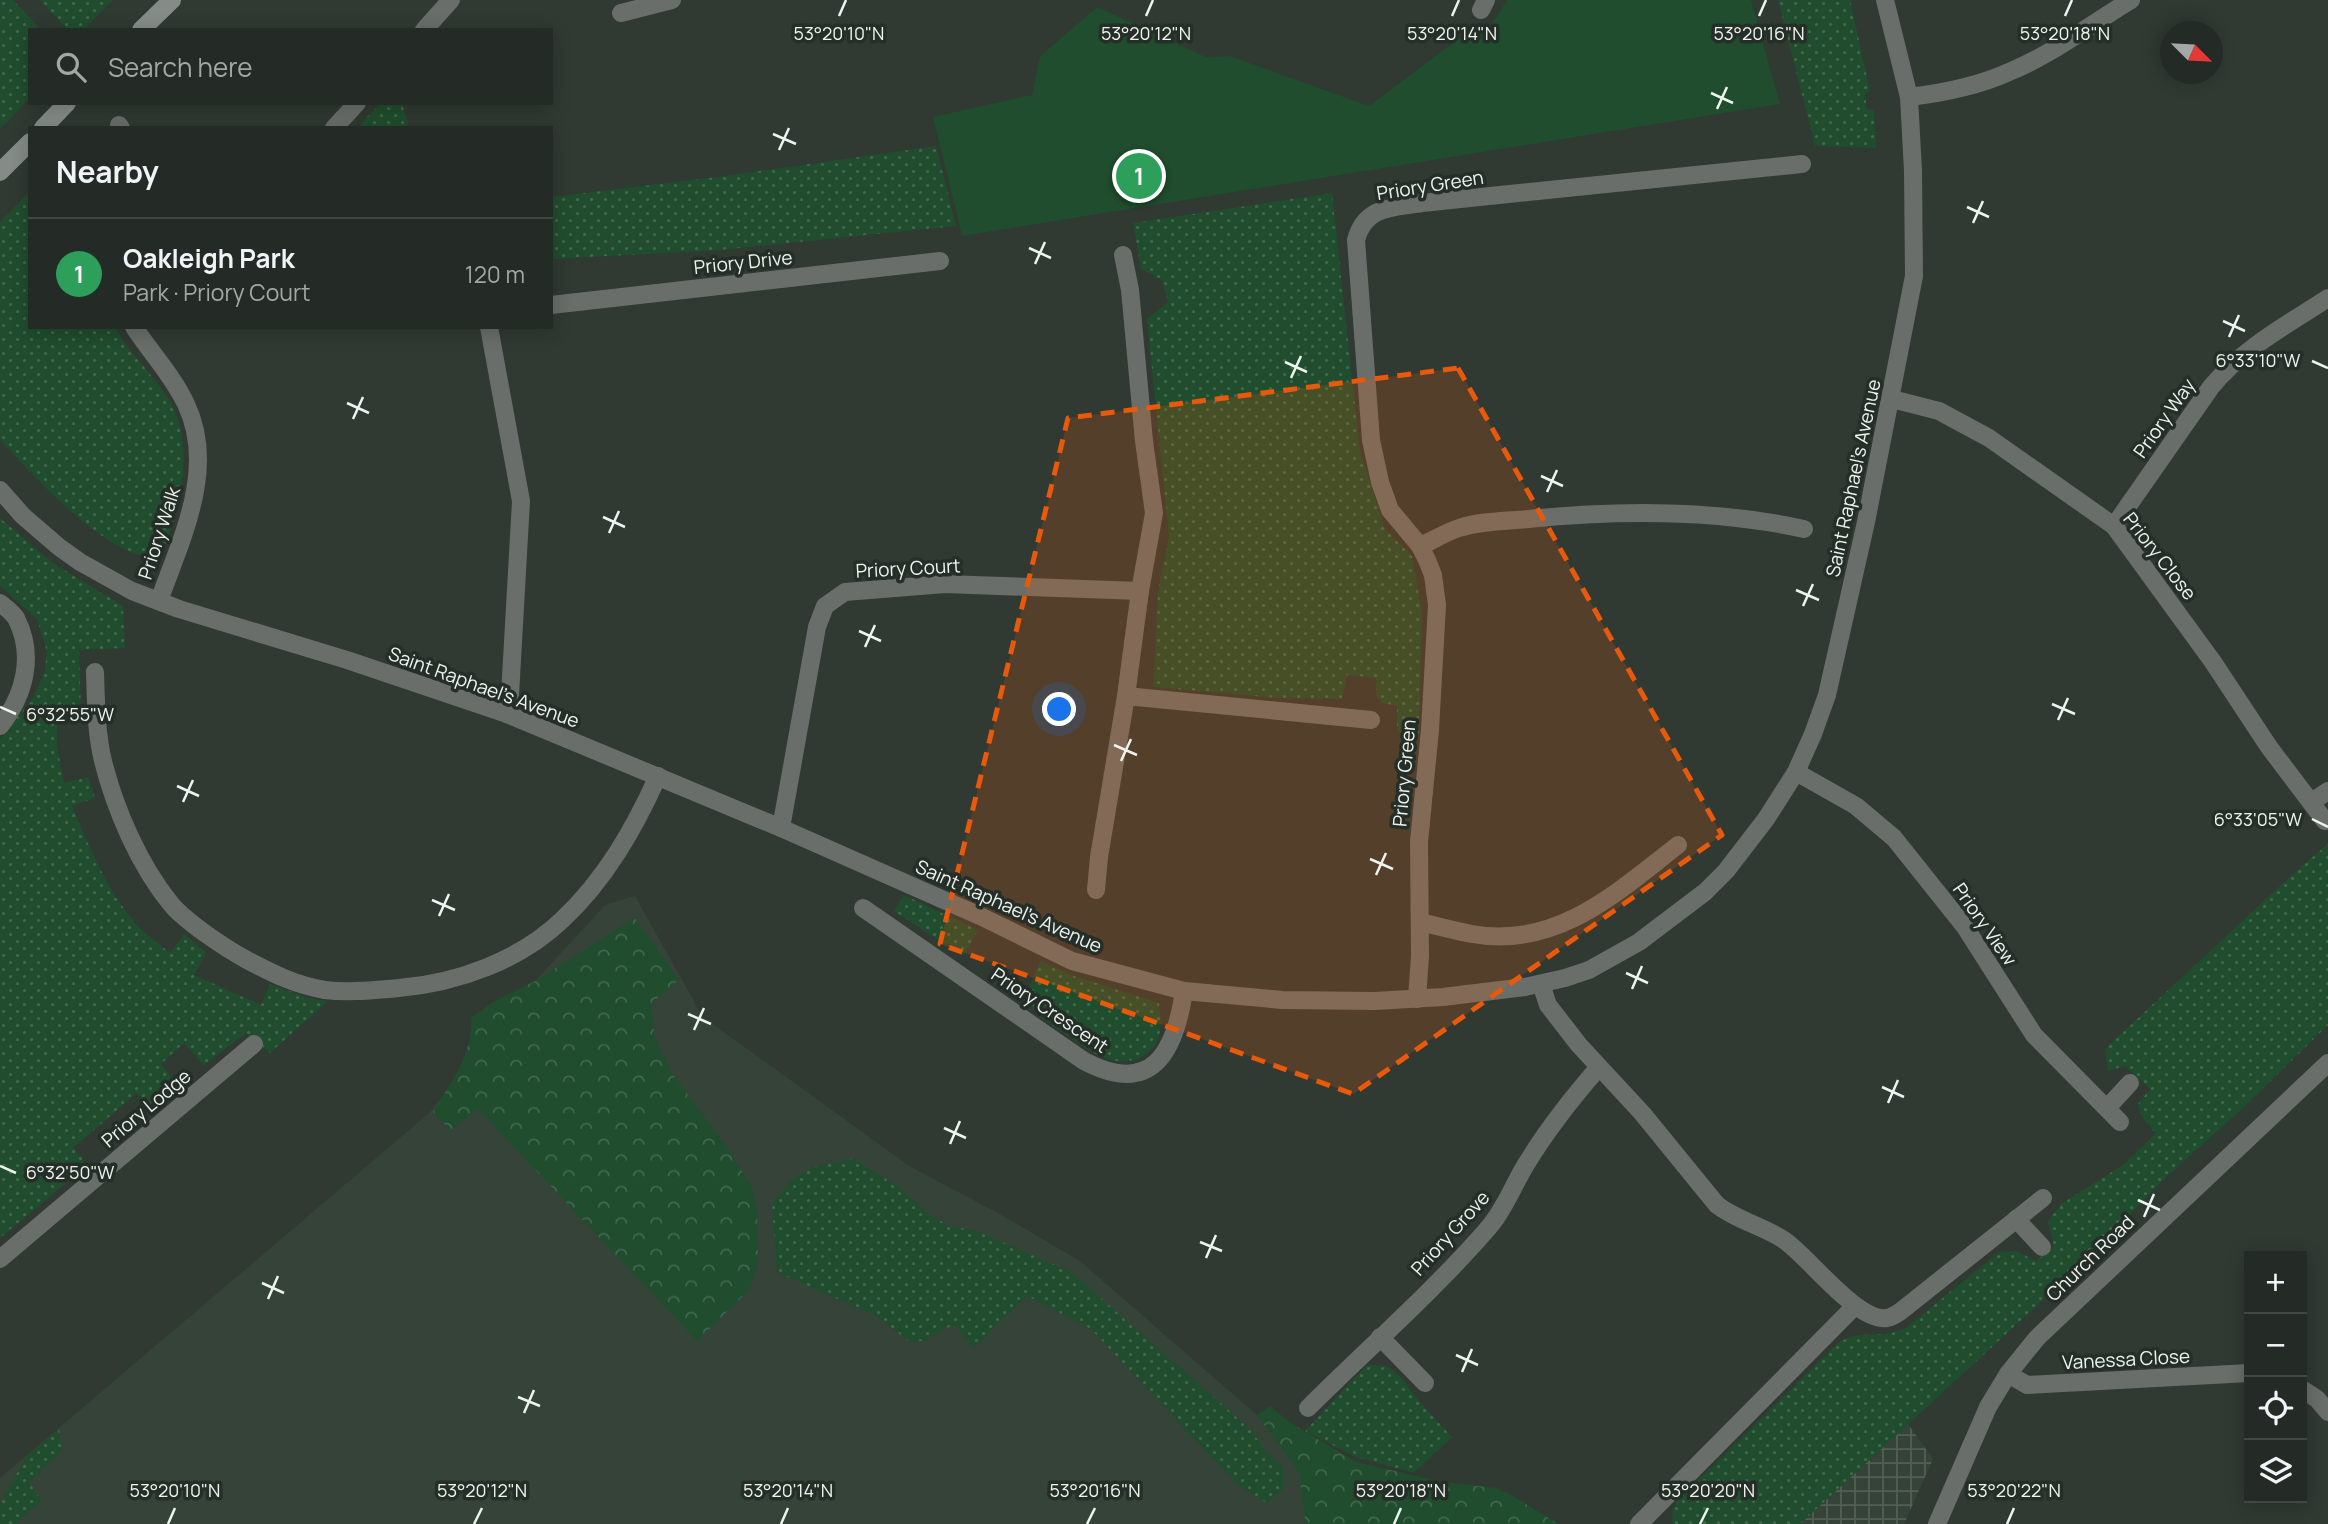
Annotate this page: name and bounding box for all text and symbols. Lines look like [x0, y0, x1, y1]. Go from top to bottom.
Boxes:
text: 53°20'10"N [794, 21, 884, 45]
text: 53°20'12"N [1101, 21, 1191, 45]
text: 53°20'14"N [1407, 21, 1497, 45]
text: 53°20'16"N [1713, 21, 1805, 45]
text: 53°20'18"N [2020, 21, 2110, 45]
north arrow [2160, 21, 2223, 84]
search box [28, 28, 553, 105]
icon: search [52, 48, 90, 86]
text: Search here [108, 49, 253, 85]
pin: 1 [1116, 150, 1162, 202]
text: Nearby [56, 151, 159, 192]
street label: Priory Green [1375, 164, 1485, 206]
text: Oakleigh Park [123, 240, 295, 276]
street label: Priory Drive [692, 244, 794, 280]
text: 1 [74, 258, 84, 290]
text: 120 m [465, 258, 525, 290]
text: Park · Priory Court [123, 276, 311, 308]
text: 6°33'10"W [2216, 348, 2301, 372]
street label: Priory Way [2127, 373, 2201, 463]
street label: Saint Raphael's Avenue [1819, 377, 1887, 579]
street label: Priory Walk [132, 483, 186, 583]
street label: Priory Close [2117, 507, 2203, 605]
street label: Priory Court [855, 552, 961, 584]
street label: Saint Raphael's Avenue [385, 640, 583, 734]
your location [1042, 692, 1076, 726]
text: 6°32'55"W [26, 702, 114, 726]
street label: Priory Green [1386, 718, 1422, 828]
text: 6°33'05"W [2214, 807, 2302, 831]
street label: Saint Raphael's Avenue [912, 853, 1106, 959]
street label: Priory View [1947, 877, 2023, 971]
street label: Priory Crescent [986, 961, 1114, 1059]
street label: Priory Lodge [96, 1063, 196, 1153]
text: 6°32'50"W [26, 1160, 114, 1184]
street label: Priory Grove [1405, 1185, 1495, 1281]
street label: Church Road [2040, 1209, 2140, 1307]
map controls [2244, 1251, 2307, 1503]
button: + [2244, 1251, 2307, 1314]
button: − [2244, 1314, 2307, 1377]
street label: Vanessa Close [2061, 1343, 2191, 1375]
button: locate [2244, 1377, 2307, 1440]
button: layers [2244, 1440, 2307, 1503]
text: 53°20'10"N [130, 1478, 220, 1502]
text: 53°20'12"N [437, 1478, 527, 1502]
text: 53°20'14"N [743, 1478, 833, 1502]
text: 53°20'16"N [1049, 1478, 1141, 1502]
text: 53°20'18"N [1356, 1478, 1446, 1502]
text: 53°20'20"N [1661, 1478, 1755, 1502]
text: 53°20'22"N [1967, 1478, 2061, 1502]

